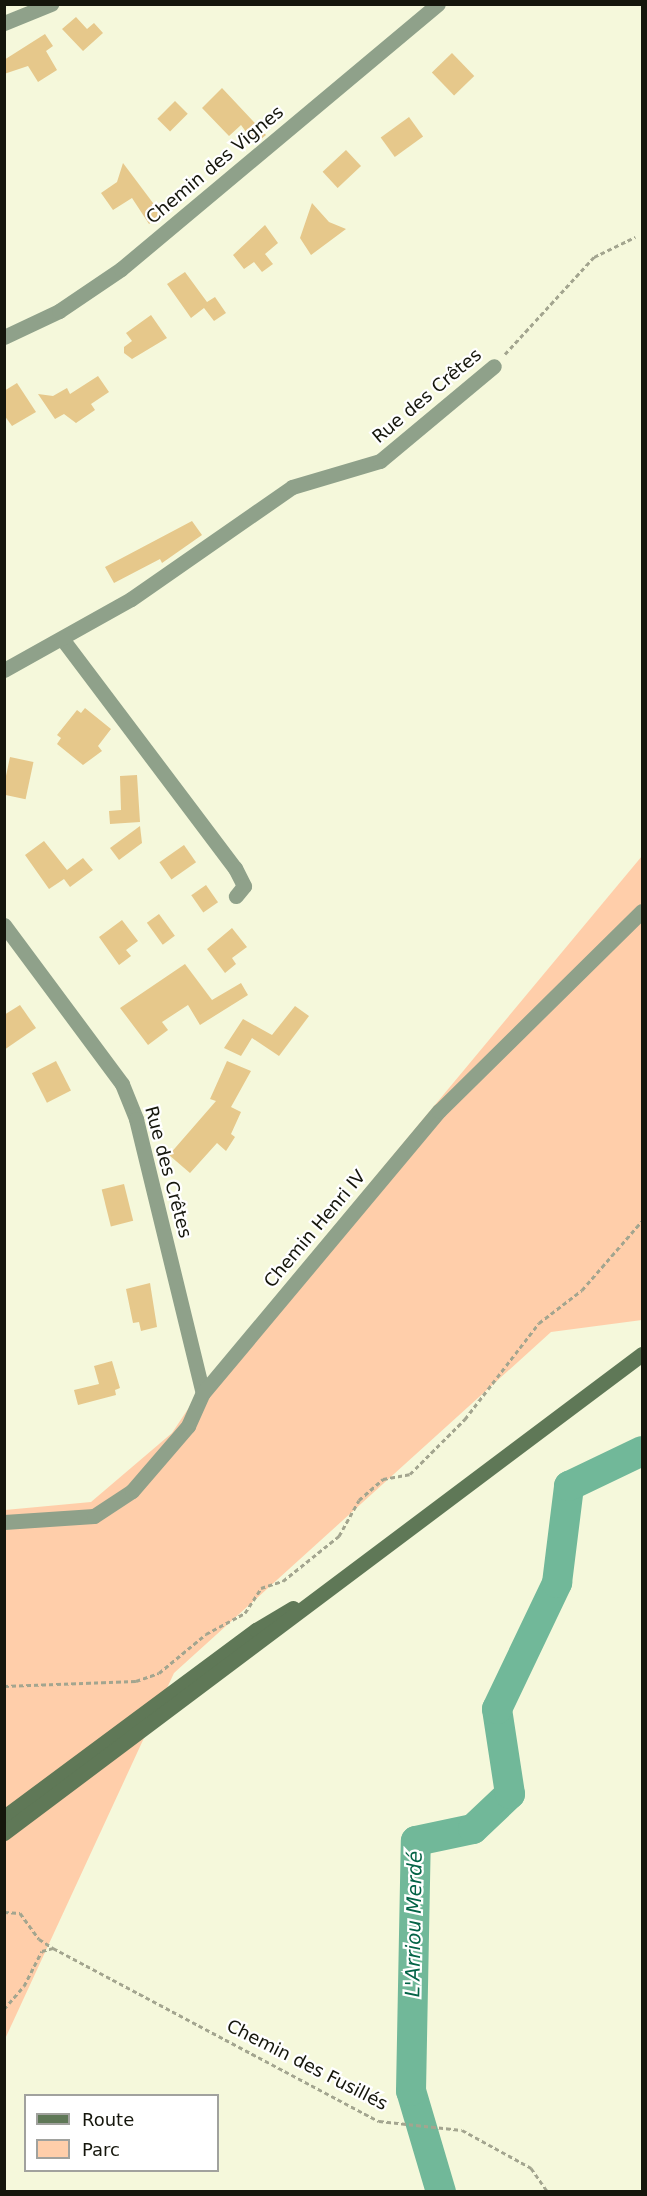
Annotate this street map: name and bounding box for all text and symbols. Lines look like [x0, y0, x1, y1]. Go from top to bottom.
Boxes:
street label: Chemin des Vignes [142, 101, 288, 229]
street label: Rue des Crêtes [368, 344, 486, 448]
street label: Rue des Crêtes [140, 1104, 196, 1240]
street label: Chemin Henri IV [260, 1166, 370, 1292]
water label: L'Arriou Merdé [401, 1851, 427, 1997]
street label: Chemin des Fusillés [223, 2015, 391, 2115]
legend [24, 2094, 219, 2172]
text: Route [82, 2109, 134, 2130]
text: Parc [82, 2139, 120, 2160]

